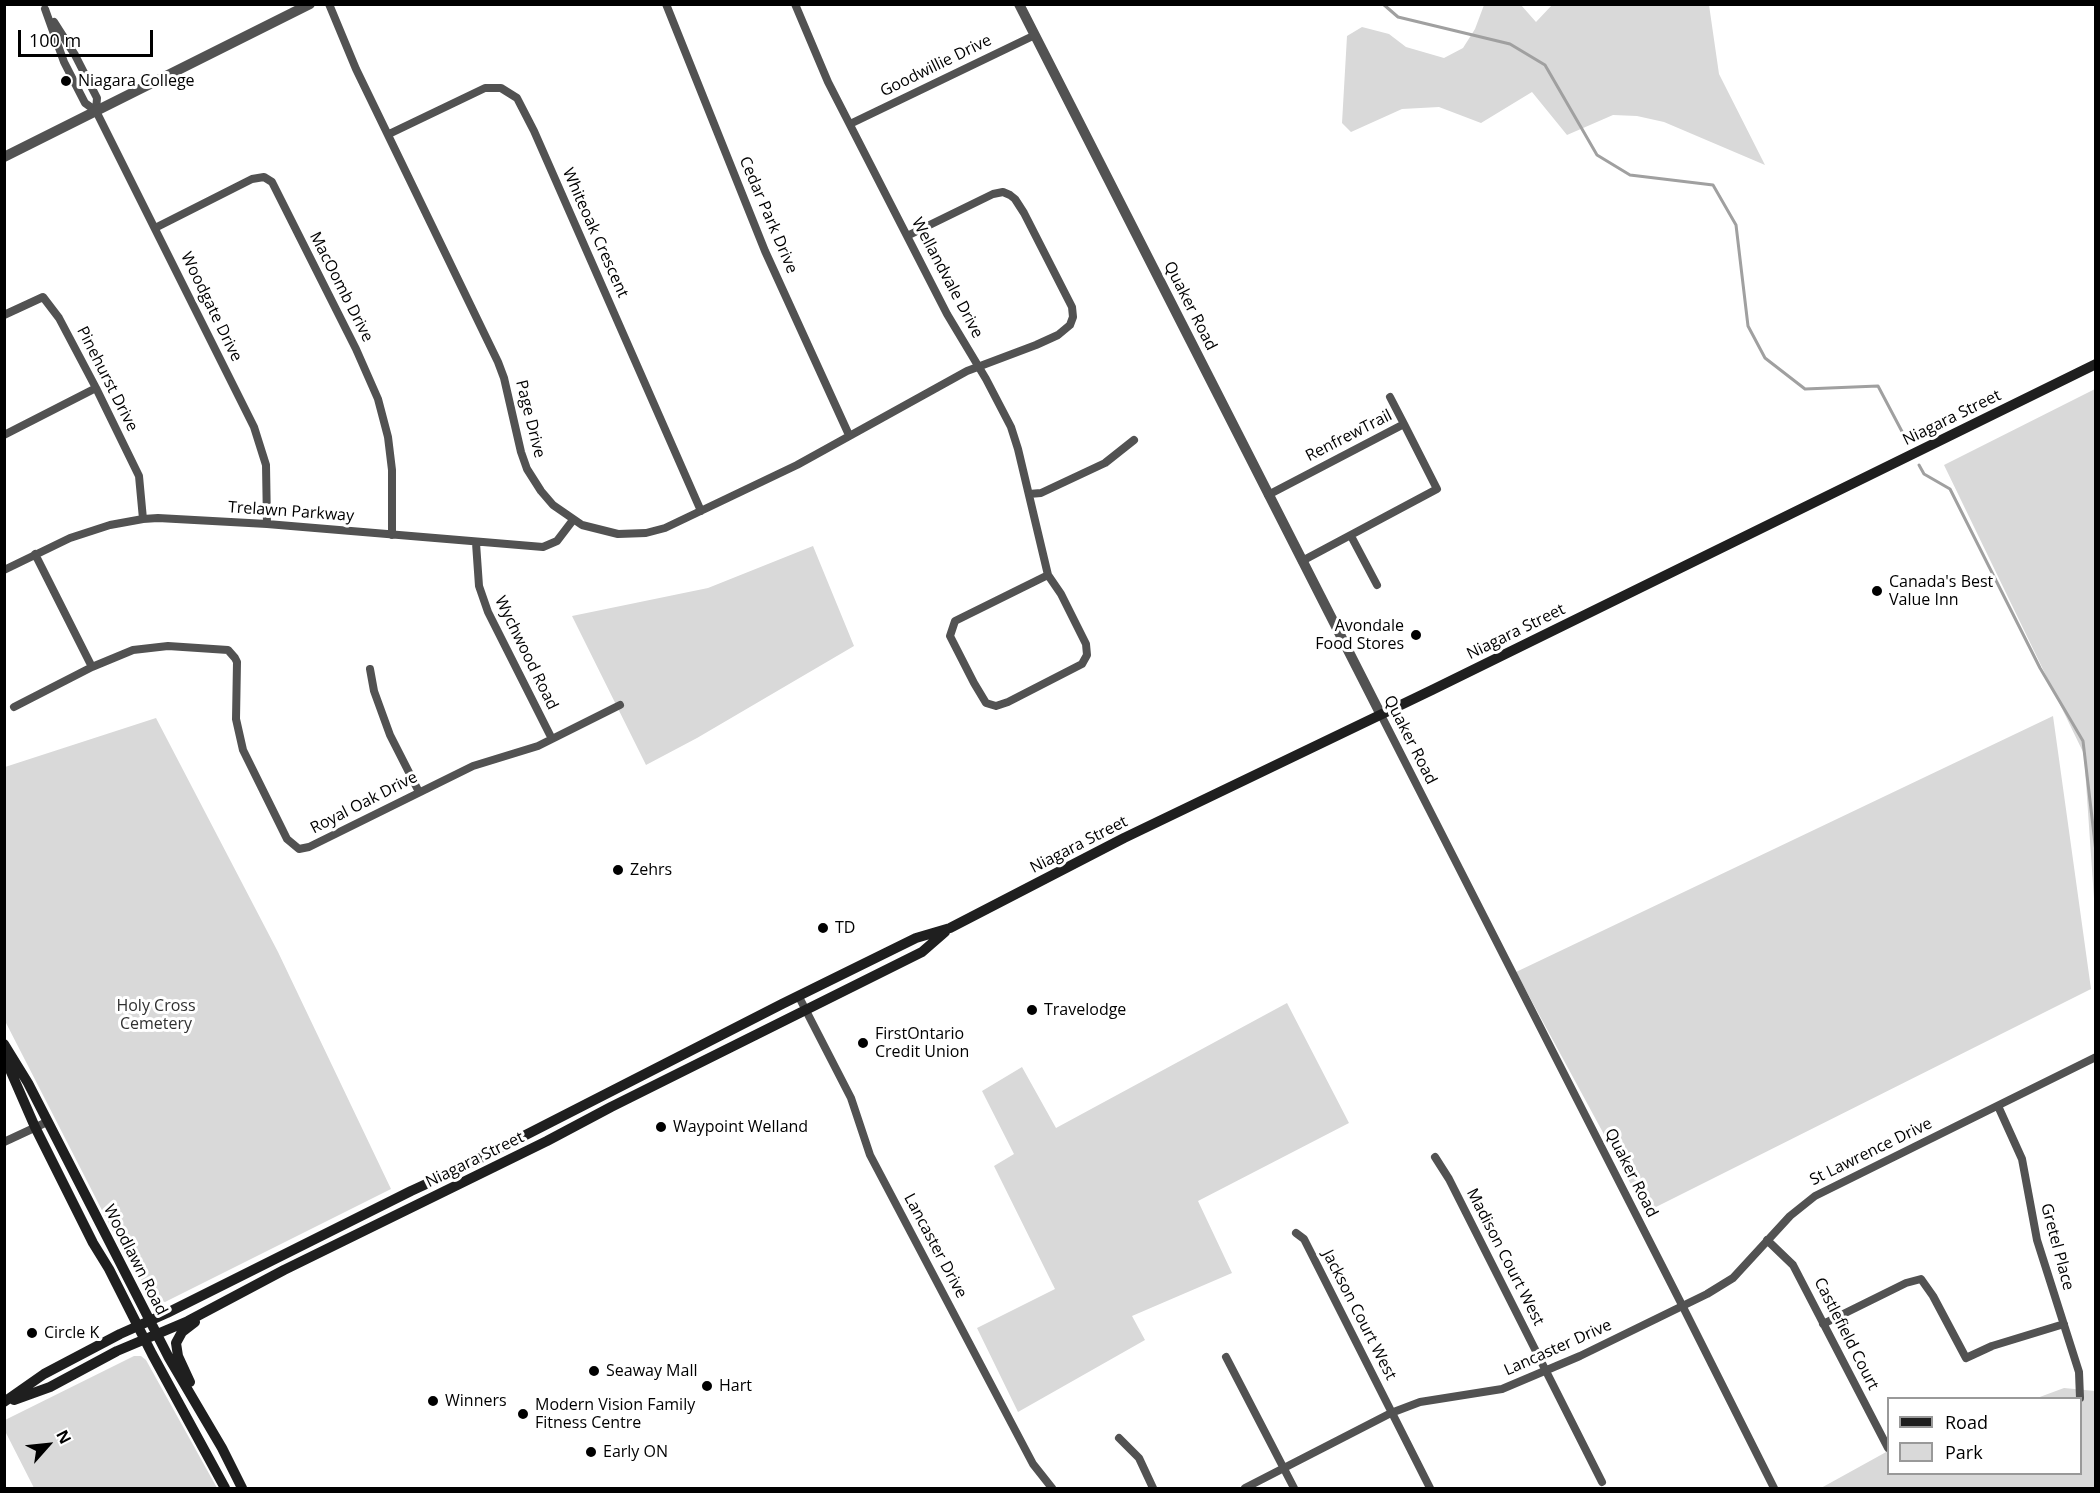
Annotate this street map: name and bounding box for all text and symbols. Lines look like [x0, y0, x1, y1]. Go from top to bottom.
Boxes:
scale bar [21, 18, 156, 56]
text: 100 m [29, 28, 81, 52]
street label: Goodwillie Drive [877, 31, 995, 101]
place label: Niagara College [78, 71, 195, 91]
marker: Niagara College [59, 74, 73, 88]
street label: Cedar Park Drive [735, 154, 801, 276]
street label: Whiteoak Crescent [558, 165, 632, 301]
street label: Wellandvale Drive [907, 215, 987, 341]
street label: MacOomb Drive [305, 229, 377, 345]
street label: Woodgate Drive [176, 249, 246, 365]
street label: Quaker Road [1159, 258, 1221, 354]
street label: Pinehurst Drive [72, 323, 142, 435]
street label: Page Drive [511, 378, 549, 460]
street label: Niagara Street [1900, 386, 2004, 450]
street label: RenfrewTrail [1303, 406, 1395, 466]
street label: Trelawn Parkway [227, 498, 355, 526]
place label: Canada's Best Value Inn [1889, 572, 1993, 610]
marker: Canada's Best Value Inn [1870, 584, 1884, 598]
street label: Wychwood Road [490, 593, 562, 713]
street label: Niagara Street [1464, 600, 1568, 664]
place label: Avondale Food Stores [1315, 616, 1404, 654]
marker: Avondale Food Stores [1409, 628, 1423, 642]
street label: Quaker Road [1379, 692, 1441, 788]
street label: Royal Oak Drive [307, 768, 421, 838]
street label: Niagara Street [1027, 812, 1131, 878]
place label: Zehrs [630, 860, 672, 880]
marker: Zehrs [611, 863, 625, 877]
place label: TD [835, 918, 855, 938]
marker: TD [816, 921, 830, 935]
park label: Holy Cross Cemetery [116, 996, 196, 1034]
place label: Travelodge [1044, 1000, 1126, 1020]
marker: Travelodge [1025, 1003, 1039, 1017]
place label: FirstOntario Credit Union [875, 1024, 969, 1062]
marker: FirstOntario Credit Union [856, 1036, 870, 1050]
street label: St Lawrence Drive [1807, 1114, 1935, 1190]
place label: Waypoint Welland [673, 1117, 808, 1137]
marker: Waypoint Welland [654, 1120, 668, 1134]
street label: Quaker Road [1600, 1125, 1662, 1221]
street label: Niagara Street [423, 1128, 527, 1192]
street label: Madison Court West [1462, 1185, 1548, 1329]
street label: Lancaster Drive [899, 1190, 971, 1302]
street label: Gretel Place [2036, 1201, 2078, 1293]
street label: Woodlawn Road [99, 1202, 171, 1318]
street label: Jackson Court West [1318, 1247, 1400, 1383]
street label: Castlefield Court [1809, 1275, 1883, 1393]
street label: Lancaster Drive [1501, 1316, 1615, 1380]
place label: Circle K [44, 1323, 99, 1343]
marker: Circle K [25, 1326, 39, 1340]
place label: Seaway Mall [606, 1361, 697, 1381]
marker: Seaway Mall [587, 1364, 601, 1378]
place label: Hart [719, 1376, 752, 1396]
marker: Hart [700, 1379, 714, 1393]
place label: Winners [445, 1391, 507, 1411]
marker: Winners [426, 1394, 440, 1408]
place label: Modern Vision Family Fitness Centre [535, 1395, 695, 1433]
legend [1887, 1397, 2082, 1475]
marker: Modern Vision Family Fitness Centre [516, 1407, 530, 1421]
text: Road [1945, 1410, 1988, 1434]
north arrow [18, 1415, 78, 1475]
text: N [51, 1426, 77, 1448]
text: Park [1945, 1440, 1983, 1464]
place label: Early ON [603, 1442, 668, 1462]
marker: Early ON [584, 1445, 598, 1459]

